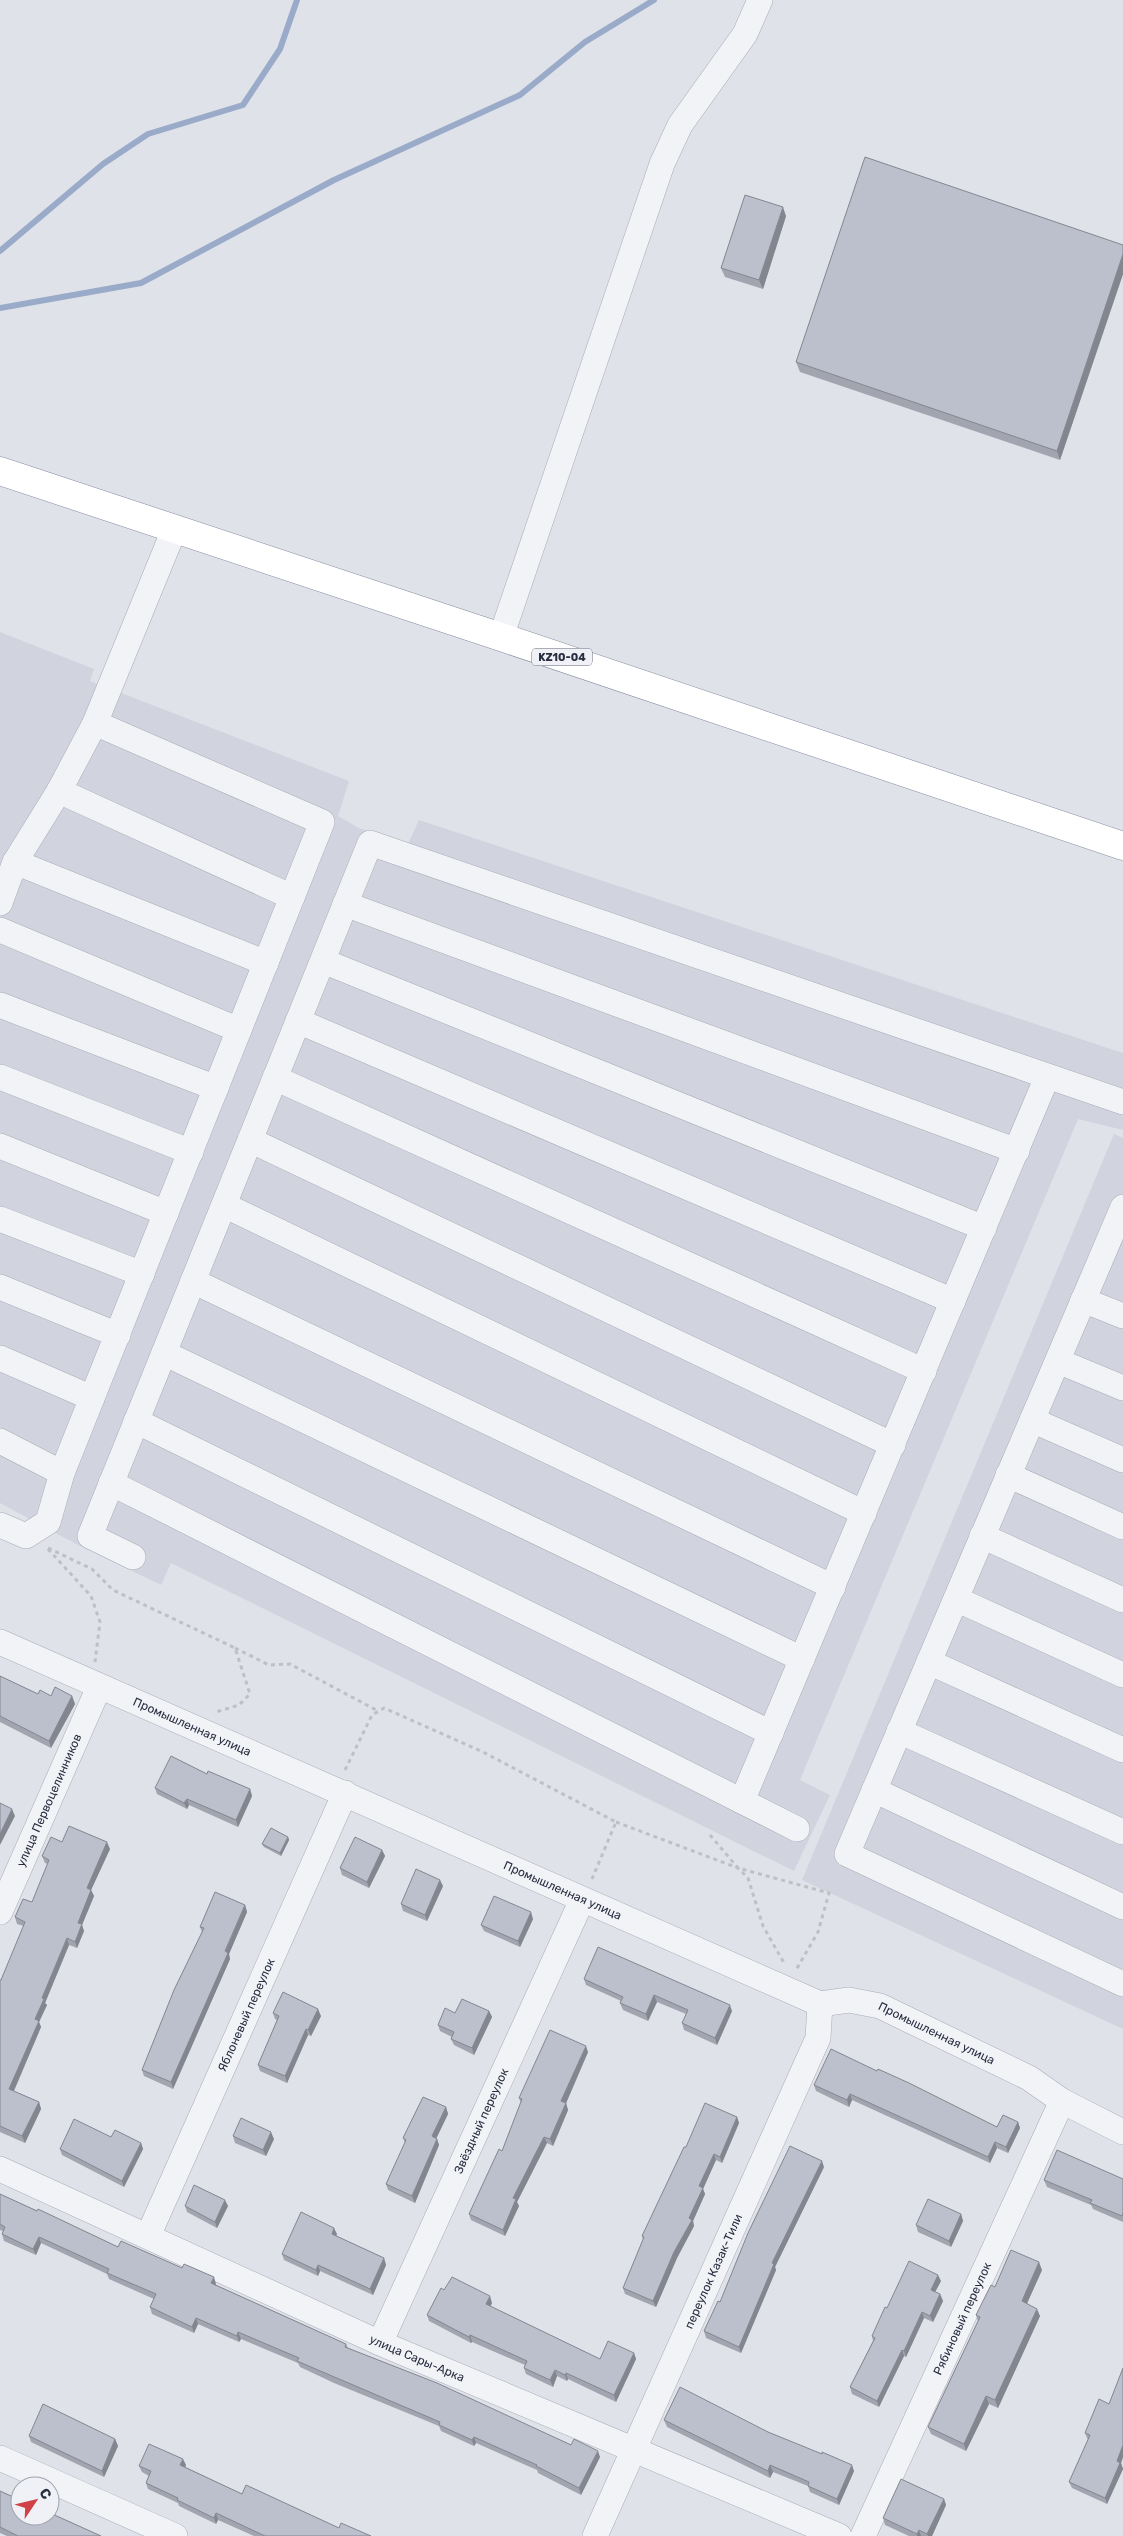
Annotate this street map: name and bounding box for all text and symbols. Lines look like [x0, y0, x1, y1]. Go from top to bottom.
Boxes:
road number: KZ10-04 [532, 649, 592, 666]
street label: Промышленная улица [131, 1695, 253, 1759]
street label: улица Первоцелинников [14, 1732, 85, 1869]
street label: Промышленная улица [501, 1858, 624, 1923]
street label: Яблоневый переулок [215, 1956, 278, 2074]
street label: Промышленная улица [876, 1999, 997, 2067]
street label: Звёздный переулок [451, 2066, 512, 2176]
street label: переулок Казак-Тили [682, 2212, 745, 2331]
street label: Рябиновый переулок [931, 2260, 994, 2377]
street label: улица Сары-Арка [367, 2332, 467, 2385]
north arrow [10, 2476, 60, 2526]
text: С [35, 2485, 55, 2503]

